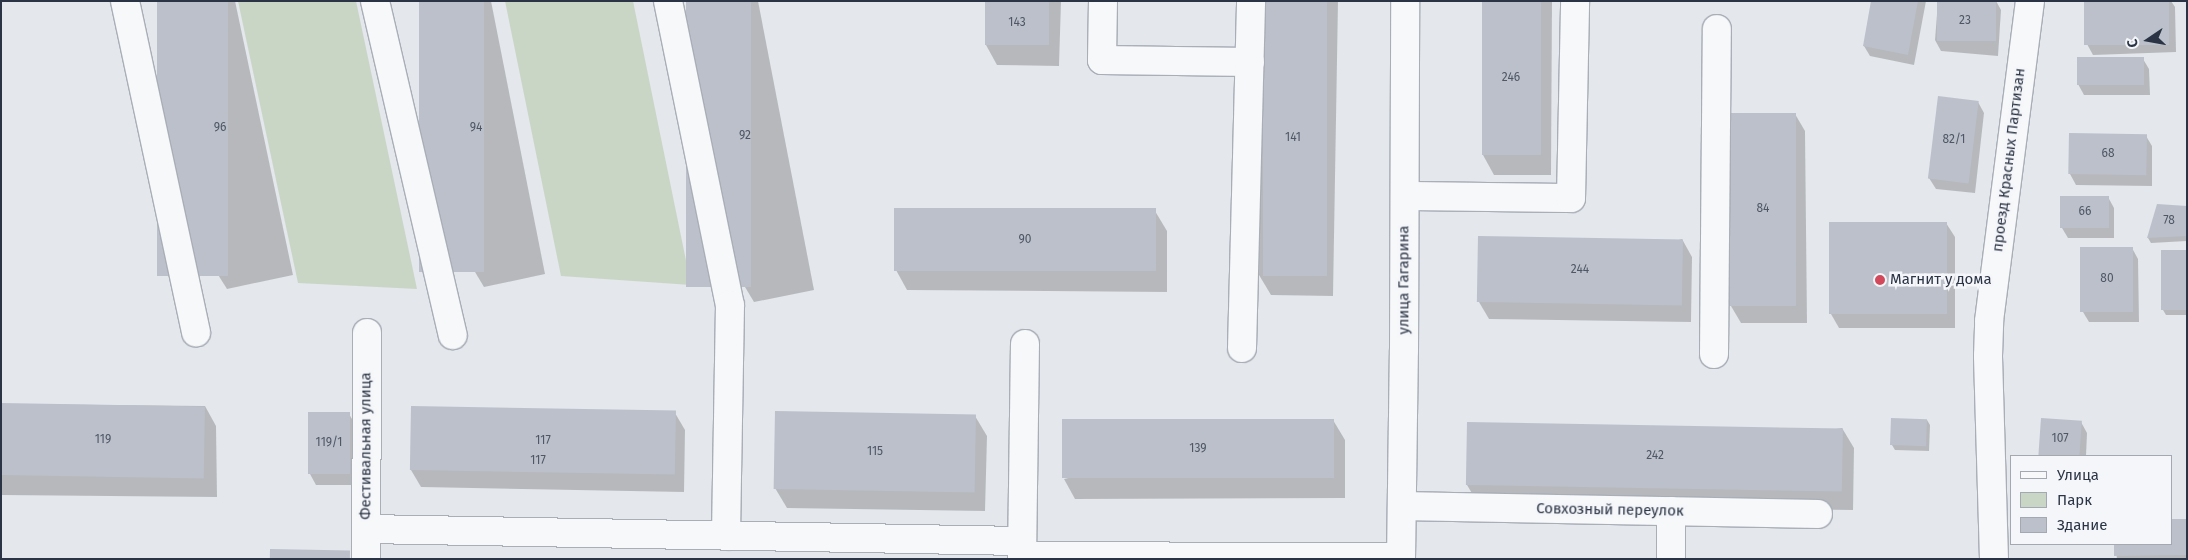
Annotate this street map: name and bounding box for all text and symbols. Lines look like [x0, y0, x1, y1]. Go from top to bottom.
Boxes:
house number: 23 [1959, 14, 1971, 28]
north arrow [2123, 15, 2173, 65]
house number: 143 [1008, 16, 1026, 30]
text: С [2124, 38, 2142, 49]
street label: проезд Красных Партизан [1989, 67, 2029, 253]
house number: 246 [1502, 71, 1520, 85]
house number: 96 [214, 121, 226, 135]
house number: 94 [470, 121, 482, 135]
house number: 92 [739, 129, 751, 143]
house number: 141 [1285, 131, 1301, 145]
house number: 82/1 [1942, 133, 1966, 147]
house number: 68 [2101, 147, 2115, 161]
house number: 84 [1757, 202, 1769, 216]
house number: 66 [2079, 205, 2091, 219]
house number: 78 [2163, 214, 2175, 228]
street label: улица Гагарина [1395, 225, 1413, 335]
house number: 90 [1019, 233, 1031, 247]
house number: 244 [1571, 263, 1589, 277]
place label: Магнит у дома [1890, 271, 1992, 289]
house number: 80 [2100, 272, 2114, 286]
marker: Магнит у дома [1874, 274, 1886, 286]
street label: Фестивальная улица [357, 372, 375, 520]
house number: 107 [2052, 432, 2068, 446]
house number: 119 [95, 433, 111, 447]
house number: 117 [535, 434, 551, 448]
house number: 119/1 [316, 436, 342, 450]
house number: 139 [1189, 442, 1207, 456]
house number: 115 [867, 445, 883, 459]
house number: 242 [1646, 449, 1664, 463]
house number: 117 [530, 454, 546, 468]
legend [2010, 455, 2173, 545]
text: Улица [2057, 466, 2099, 484]
text: Парк [2057, 491, 2092, 509]
street label: Совхозный переулок [1536, 500, 1684, 520]
text: Здание [2057, 516, 2107, 534]

